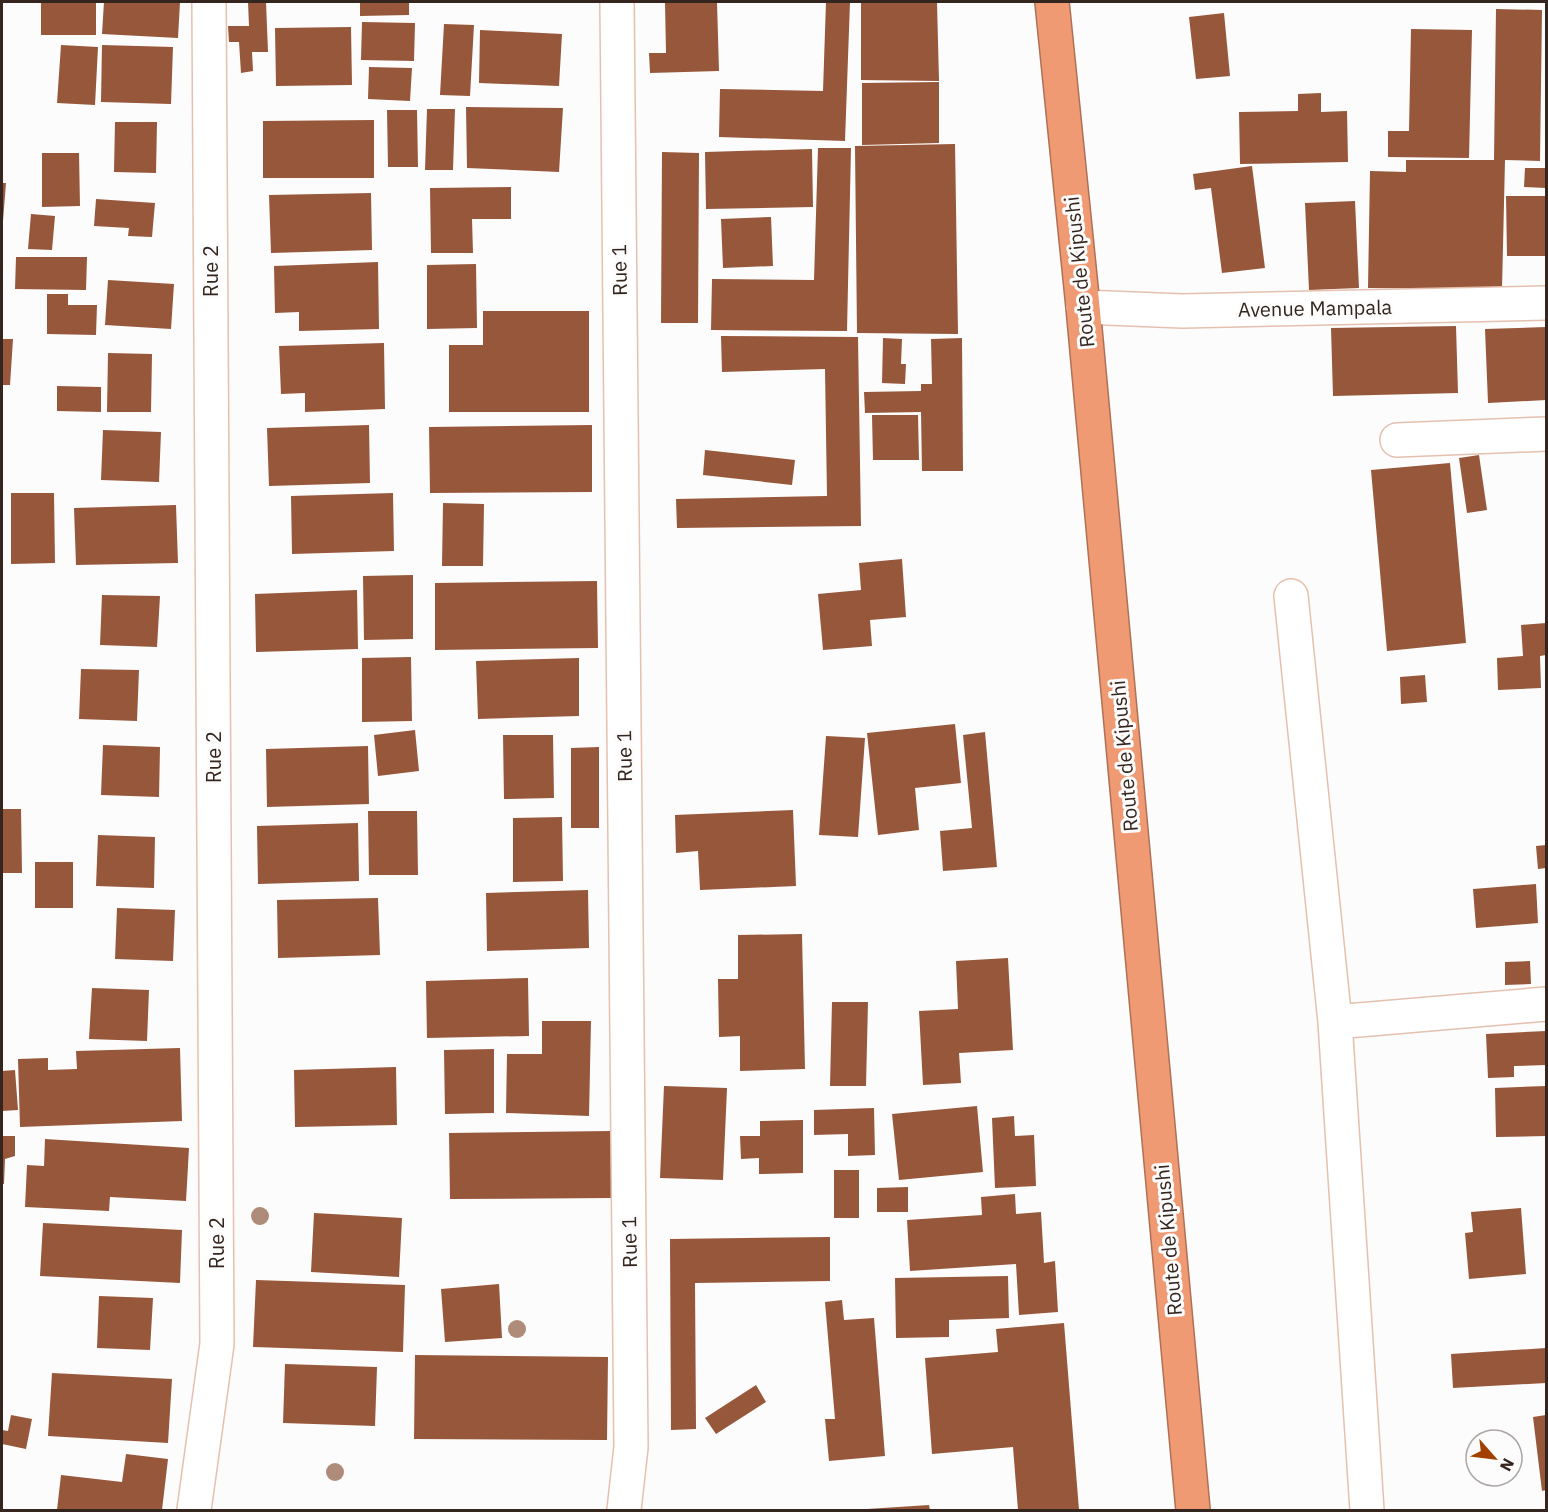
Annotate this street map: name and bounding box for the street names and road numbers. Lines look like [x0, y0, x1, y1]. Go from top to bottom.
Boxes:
street label: Route de Kipushi [1058, 195, 1100, 349]
street label: Rue 1 [605, 244, 633, 296]
street label: Rue 2 [197, 245, 224, 297]
street label: Avenue Mampala [1238, 293, 1393, 323]
street label: Route de Kipushi [1104, 679, 1144, 833]
street label: Rue 1 [610, 730, 638, 782]
street label: Rue 2 [200, 731, 227, 783]
street label: Route de Kipushi [1148, 1163, 1188, 1317]
street label: Rue 1 [615, 1216, 643, 1268]
street label: Rue 2 [203, 1217, 230, 1269]

